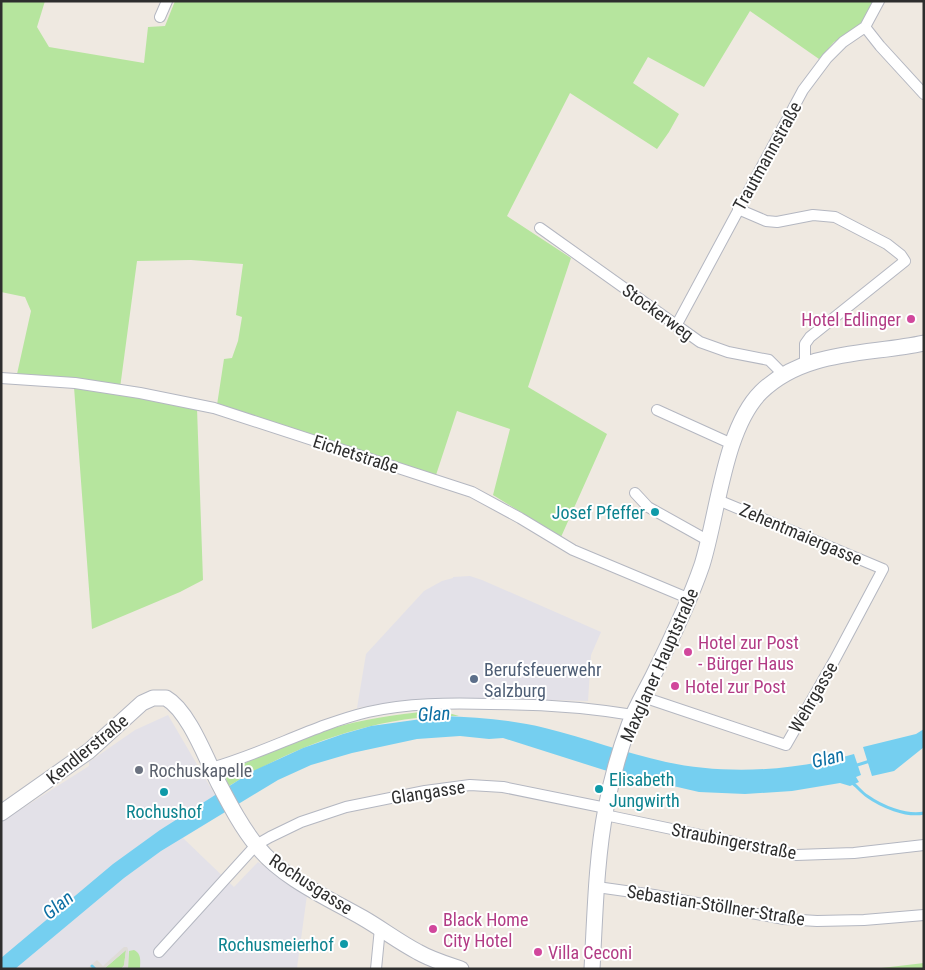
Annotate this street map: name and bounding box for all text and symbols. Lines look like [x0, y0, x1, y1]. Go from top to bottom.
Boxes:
street label: Trautmannstraße [728, 98, 806, 214]
street label: Stockerweg [618, 279, 698, 345]
place label: Hotel Edlinger [801, 309, 902, 330]
marker: Hotel Edlinger [905, 313, 917, 325]
street label: Eichetstraße [310, 430, 402, 478]
street label: Zehentmaiergasse [736, 499, 866, 569]
place label: Josef Pfeffer [552, 502, 646, 523]
marker: Josef Pfeffer [649, 506, 661, 518]
street label: Maxglaner Hauptstraße [616, 585, 702, 745]
place label: Hotel zur Post - Bürger Haus [698, 632, 799, 674]
marker: Hotel zur Post - Bürger Haus [682, 646, 694, 658]
street label: Wehrgasse [784, 658, 842, 736]
place label: Berufsfeuerwehr Salzburg [484, 659, 602, 701]
marker: Berufsfeuerwehr Salzburg [468, 673, 480, 685]
place label: Hotel zur Post [685, 676, 786, 697]
marker: Hotel zur Post [669, 680, 681, 692]
water label: Glan [417, 702, 451, 726]
street label: Kendlerstraße [42, 710, 132, 788]
water label: Glan [809, 743, 847, 773]
place label: Rochuskapelle [149, 760, 252, 781]
marker: Rochuskapelle [133, 764, 145, 776]
place label: Elisabeth Jungwirth [609, 769, 680, 811]
street label: Glangasse [390, 776, 466, 808]
marker: Elisabeth Jungwirth [593, 783, 605, 795]
marker: Rochushof [158, 786, 170, 798]
place label: Rochushof [126, 801, 202, 822]
street label: Straubingerstraße [670, 819, 798, 863]
street label: Rochusgasse [265, 849, 357, 919]
street label: Sebastian-Stöllner-Straße [626, 881, 806, 929]
water label: Glan [38, 886, 78, 924]
place label: Black Home City Hotel [443, 909, 528, 951]
marker: Black Home City Hotel [427, 923, 439, 935]
place label: Rochusmeierhof [218, 934, 334, 955]
marker: Rochusmeierhof [338, 938, 350, 950]
place label: Villa Ceconi [548, 942, 632, 963]
marker: Villa Ceconi [532, 946, 544, 958]

